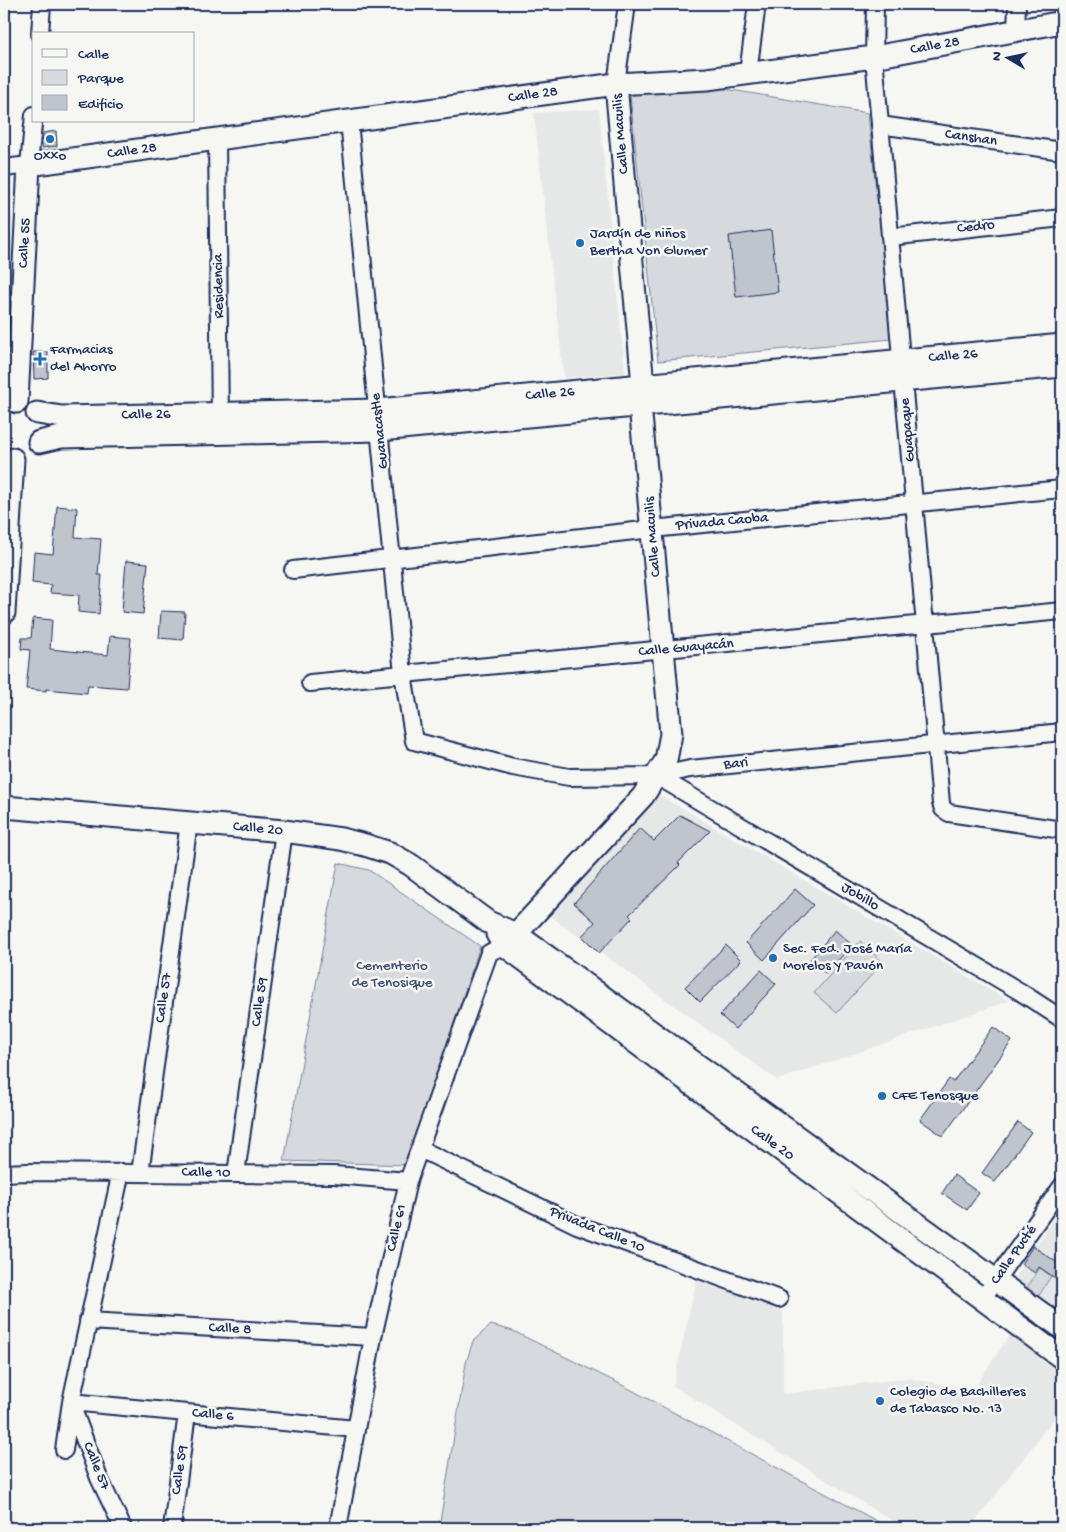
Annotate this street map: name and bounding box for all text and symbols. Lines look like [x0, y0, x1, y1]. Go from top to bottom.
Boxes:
legend [32, 32, 195, 122]
north arrow [984, 32, 1034, 82]
street label: Calle 28 [909, 33, 961, 59]
text: Calle [78, 46, 109, 64]
text: N [989, 51, 1007, 62]
text: Parque [77, 70, 124, 88]
street label: Calle 28 [507, 83, 559, 107]
street label: Calle Macuilis [608, 93, 633, 175]
text: Edificio [78, 96, 124, 114]
street label: Canshan [944, 125, 998, 151]
marker: Oxxo [44, 133, 56, 145]
street label: Calle 28 [106, 139, 158, 163]
place label: Oxxo [34, 147, 67, 165]
street label: Cedro [956, 216, 996, 238]
street label: Calle 55 [15, 217, 35, 269]
place label: Jardín de niños Bertha Von Glumer [589, 225, 709, 260]
marker: Jardín de niños Bertha Von Glumer [574, 237, 586, 249]
street label: Residencia [209, 253, 229, 319]
place label: Farmacias del Ahorro [49, 341, 117, 376]
street label: Calle 26 [928, 345, 979, 367]
marker: Farmacias del Ahorro [34, 353, 46, 365]
street label: Calle 26 [525, 383, 576, 405]
street label: Guanacastle [367, 392, 393, 470]
street label: Guapaque [896, 397, 920, 463]
street label: Calle 26 [121, 406, 171, 424]
street label: Calle Macuilis [640, 496, 665, 578]
street label: Privada Caoba [674, 509, 770, 535]
street label: Calle Guayacán [638, 635, 734, 661]
street label: Bari [722, 754, 749, 774]
street label: Calle 20 [232, 818, 284, 840]
street label: Jobillo [838, 879, 883, 915]
place label: Sec. Fed. José María Morelos Y Pavón [783, 940, 912, 975]
marker: Sec. Fed. José María Morelos Y Pavón [767, 952, 779, 964]
park label: Cementerio de Tenosique [351, 957, 433, 992]
street label: Calle 57 [152, 971, 177, 1024]
street label: Calle 59 [248, 976, 272, 1028]
place label: CFE Tenosque [892, 1087, 979, 1105]
marker: CFE Tenosque [876, 1090, 888, 1102]
street label: Calle 20 [746, 1121, 798, 1165]
street label: Calle 10 [181, 1164, 231, 1182]
street label: Privada Calle 10 [546, 1202, 648, 1258]
street label: Calle 61 [383, 1203, 411, 1253]
street label: Calle Pucté [987, 1222, 1041, 1288]
street label: Calle 8 [208, 1319, 252, 1339]
place label: Colegio de Bachilleres de Tabasco No. 13 [890, 1383, 1026, 1418]
marker: Colegio de Bachilleres de Tabasco No. 13 [874, 1395, 886, 1407]
street label: Calle 6 [191, 1404, 235, 1426]
street label: Calle 57 [78, 1439, 114, 1494]
street label: Calle 59 [168, 1444, 192, 1496]

